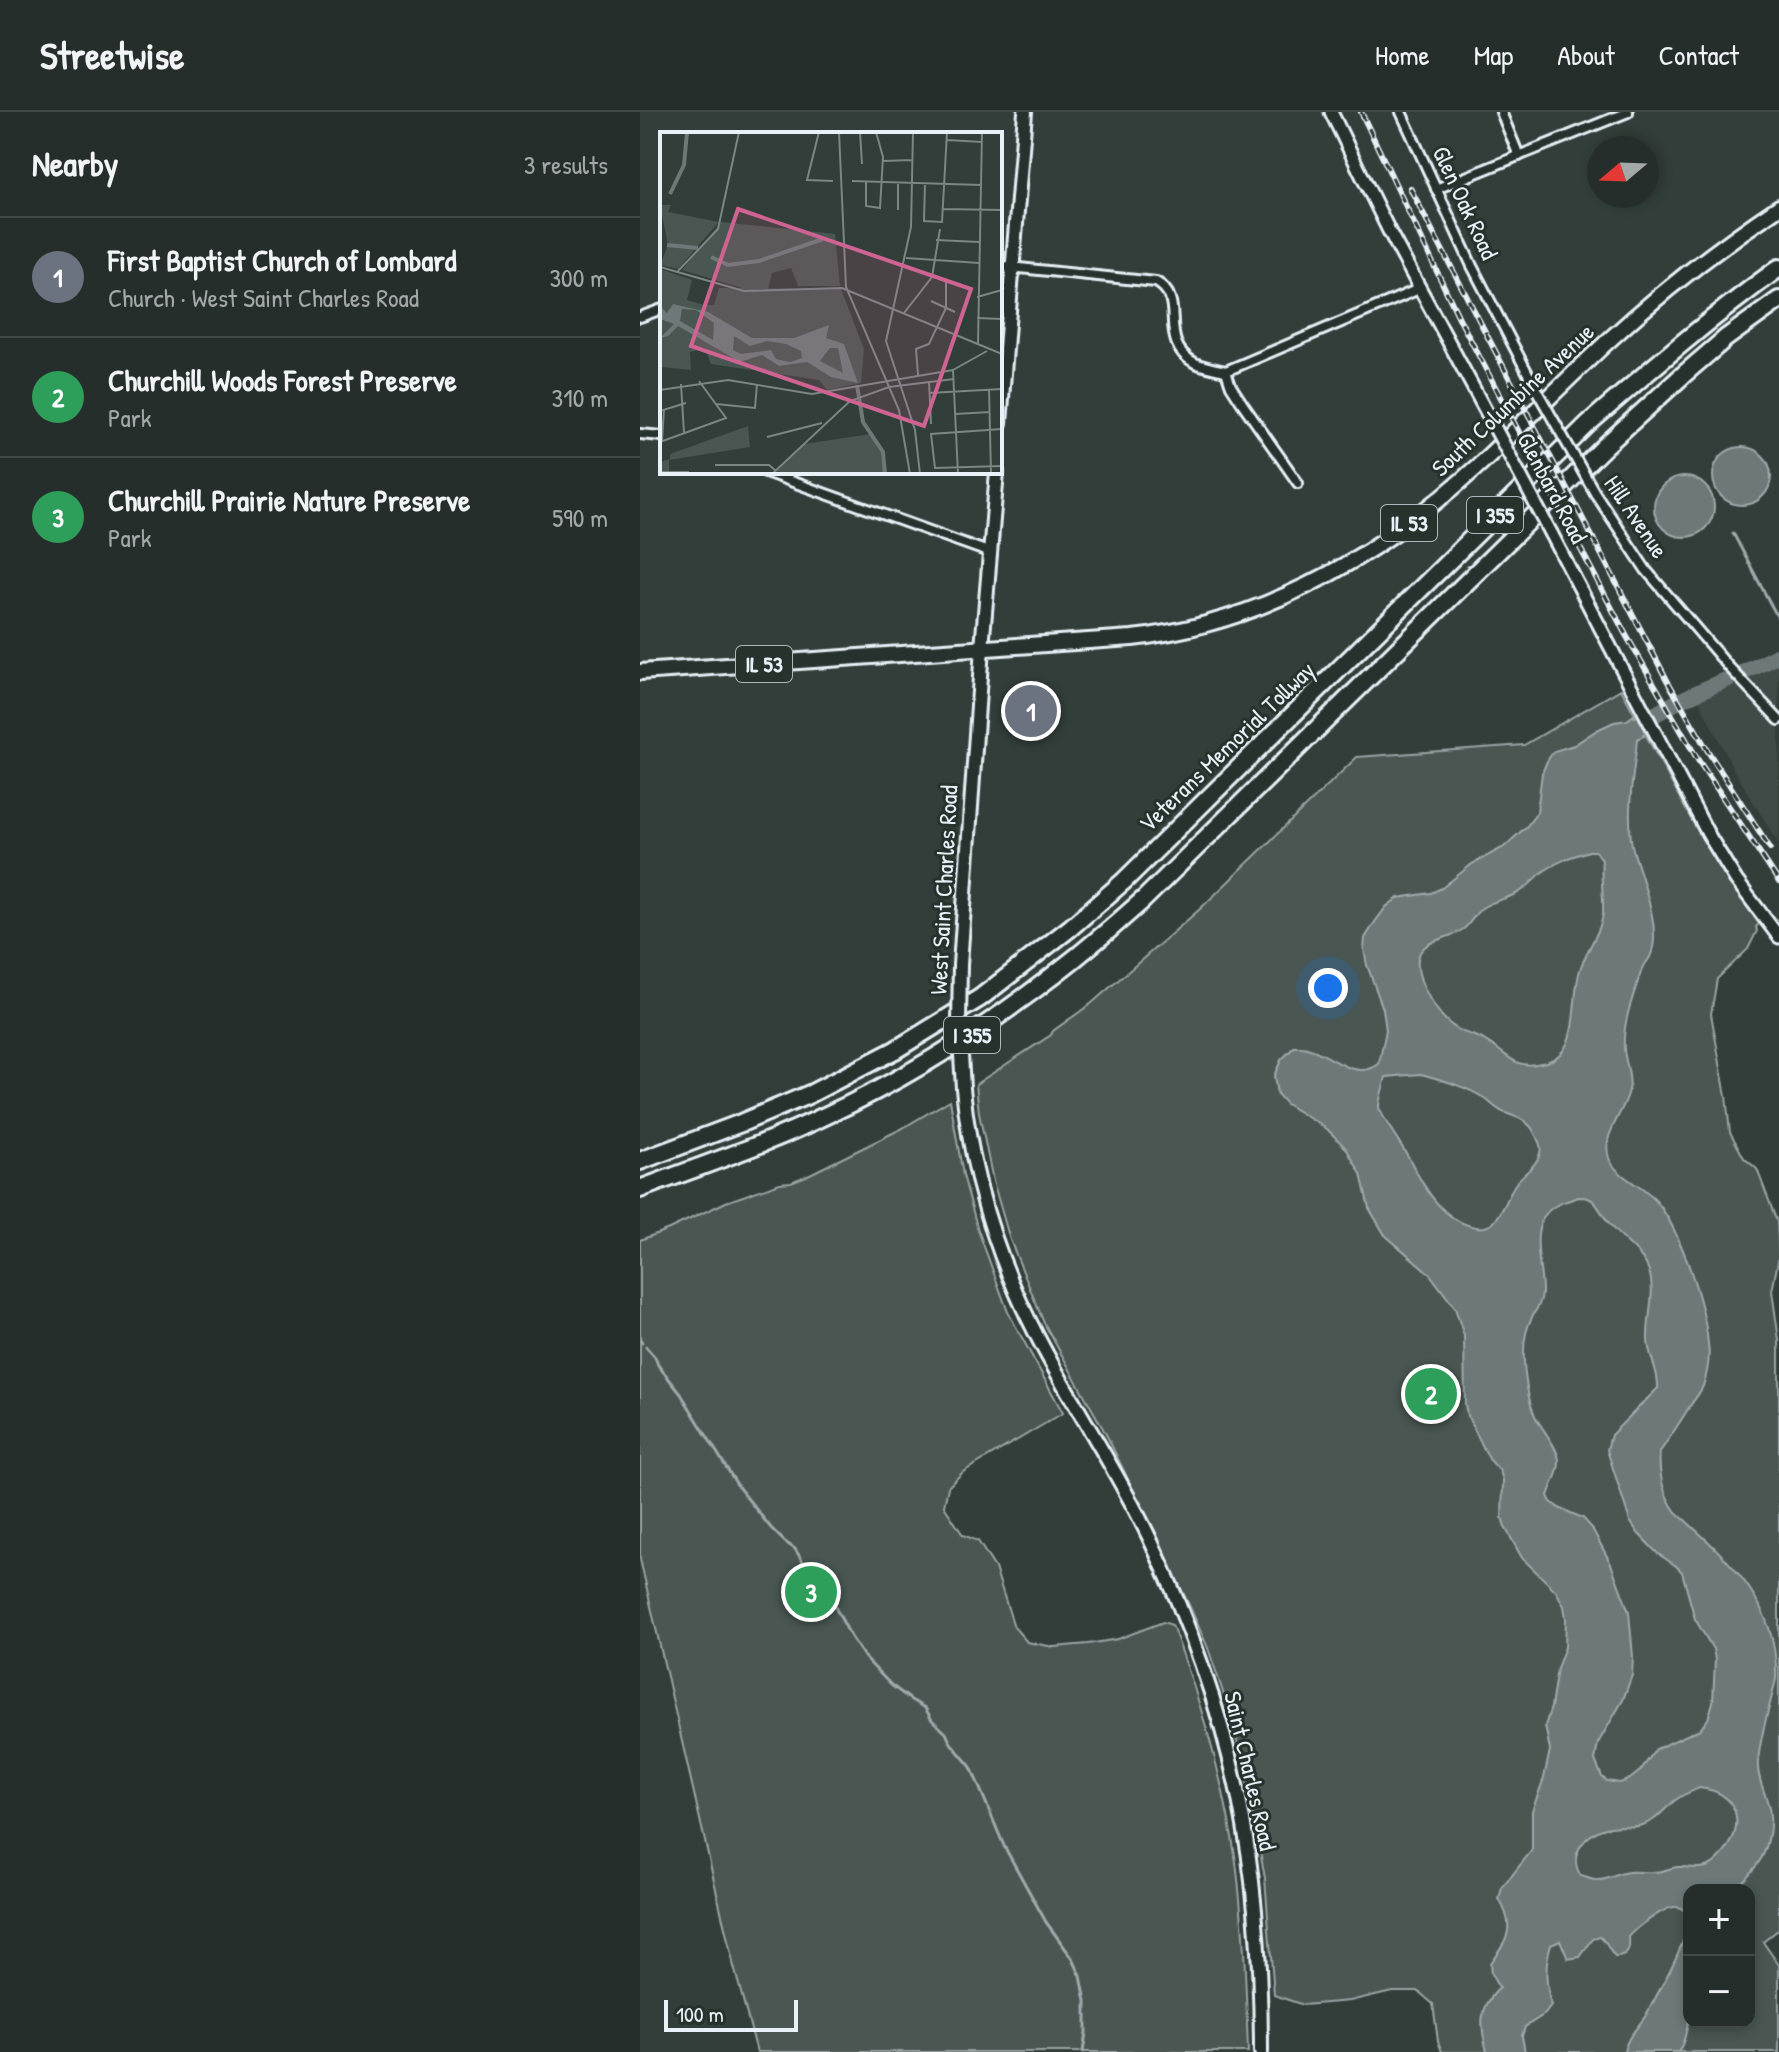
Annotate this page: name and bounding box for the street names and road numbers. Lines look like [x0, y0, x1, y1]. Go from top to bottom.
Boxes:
street label: Glen Oak Road [1426, 141, 1506, 264]
street label: South Columbine Avenue [1424, 315, 1601, 483]
street label: Glenbard Road [1510, 427, 1595, 548]
street label: Hill Avenue [1597, 469, 1676, 564]
road number: I 355 [1467, 497, 1523, 533]
road number: IL 53 [1381, 505, 1437, 541]
road number: IL 53 [736, 646, 792, 682]
street label: Veterans Memorial Tollway [1131, 654, 1321, 839]
street label: West Saint Charles Road [922, 784, 964, 995]
road number: I 355 [944, 1017, 1000, 1053]
street label: Saint Charles Road [1217, 1688, 1285, 1853]

